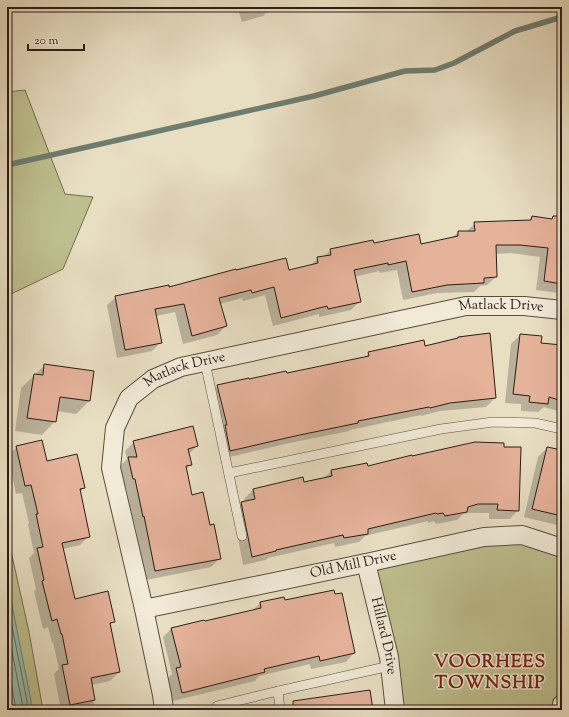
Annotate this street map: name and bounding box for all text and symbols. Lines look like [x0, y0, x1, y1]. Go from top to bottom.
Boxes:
scale bar [28, 26, 84, 52]
text: 20 m [34, 32, 59, 50]
street label: Matlack Drive [457, 295, 545, 318]
street label: Matlack Drive [140, 348, 227, 392]
street label: Old Mill Drive [308, 547, 399, 584]
street label: Hillard Drive [365, 595, 401, 676]
district label: VOORHEES TOWNSHIP [434, 650, 546, 697]

